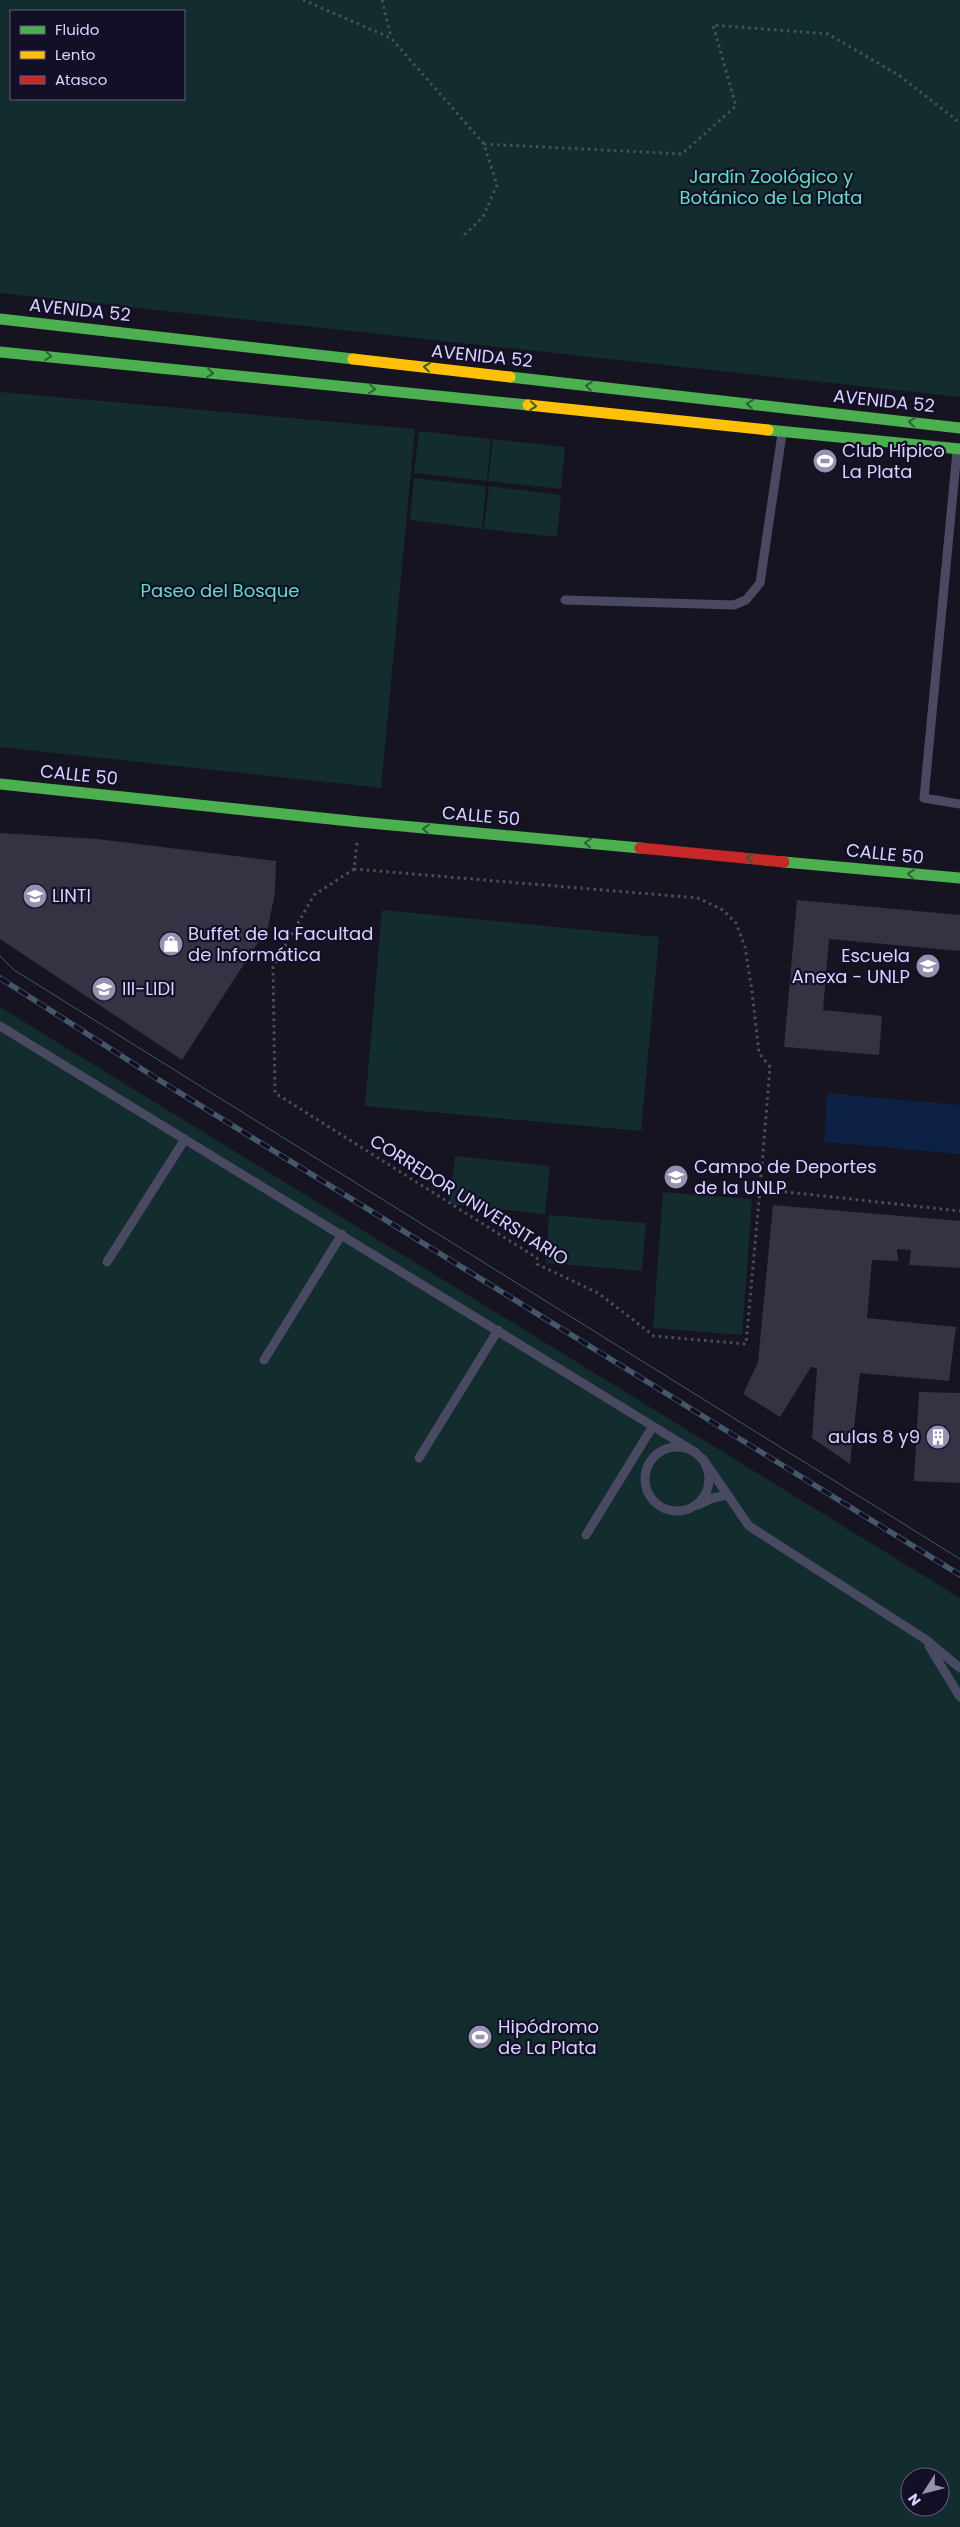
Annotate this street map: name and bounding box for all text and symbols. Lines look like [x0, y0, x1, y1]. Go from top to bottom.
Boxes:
legend [10, 10, 185, 100]
text: Fluido [55, 19, 99, 40]
text: Lento [55, 44, 95, 65]
text: Atasco [55, 69, 107, 90]
park label: Jardín Zoológico y Botánico de La Plata [679, 164, 863, 210]
street label: AVENIDA 52 [28, 292, 132, 327]
street label: AVENIDA 52 [430, 338, 534, 373]
one-way arrow [45, 351, 53, 362]
one-way arrow [423, 362, 431, 373]
one-way arrow [206, 367, 214, 378]
one-way arrow [584, 381, 592, 392]
one-way arrow [368, 383, 376, 394]
street label: AVENIDA 52 [832, 383, 936, 418]
one-way arrow [746, 399, 754, 410]
one-way arrow [530, 400, 538, 411]
one-way arrow [907, 417, 915, 428]
place label: Club Hípico La Plata [842, 438, 945, 484]
sports icon: Club Hípico La Plata [812, 448, 838, 474]
park label: Paseo del Bosque [141, 578, 299, 603]
street label: CALLE 50 [39, 758, 119, 791]
street label: CALLE 50 [441, 800, 521, 831]
one-way arrow [422, 823, 430, 834]
street label: CALLE 50 [845, 837, 925, 870]
one-way arrow [584, 838, 592, 849]
one-way arrow [745, 853, 753, 864]
one-way arrow [907, 869, 915, 880]
school or university icon: LINTI [22, 883, 48, 909]
place label: LINTI [52, 883, 91, 908]
place label: Buffet de la Facultad de Informática [188, 921, 373, 967]
shop icon: Buffet de la Facultad de Informática [158, 931, 184, 957]
place label: Escuela Anexa - UNLP [792, 943, 910, 989]
school or university icon: Escuela Anexa - UNLP [915, 953, 941, 979]
school or university icon: III-LIDI [91, 976, 117, 1002]
place label: III-LIDI [122, 976, 175, 1001]
street label: CORREDOR UNIVERSITARIO [365, 1128, 573, 1271]
place label: Campo de Deportes de la UNLP [694, 1154, 877, 1200]
school or university icon: Campo de Deportes de la UNLP [663, 1164, 689, 1190]
place label: aulas 8 y9 [828, 1424, 920, 1449]
building icon: aulas 8 y9 [925, 1424, 951, 1450]
place label: Hipódromo de La Plata [498, 2014, 599, 2060]
sports icon: Hipódromo de La Plata [467, 2024, 493, 2050]
north arrow [900, 2467, 950, 2517]
text: N [903, 2490, 926, 2510]

